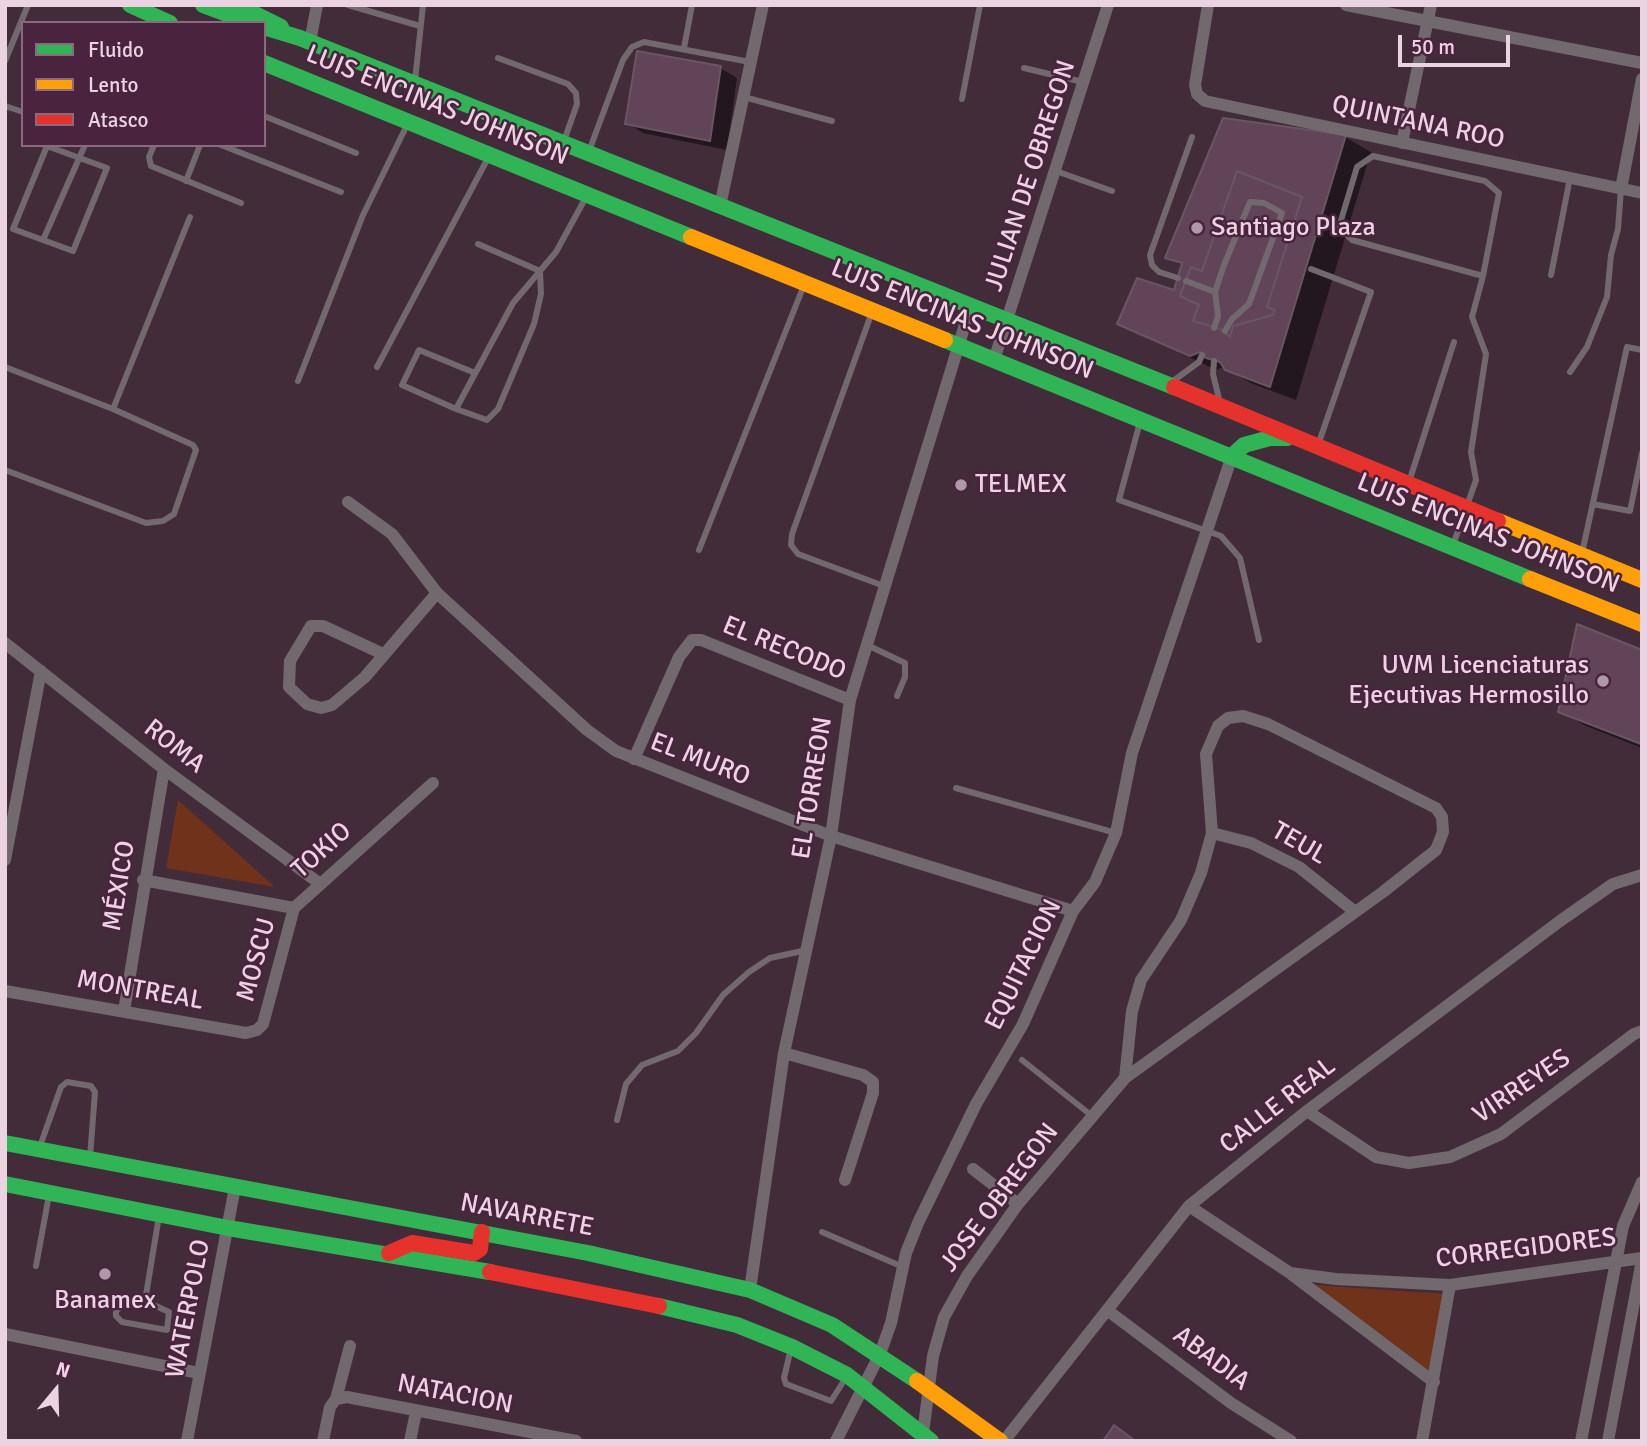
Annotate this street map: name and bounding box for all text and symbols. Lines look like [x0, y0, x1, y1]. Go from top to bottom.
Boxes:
legend [21, 21, 266, 147]
scale bar [1402, 21, 1514, 65]
text: 50 m [1411, 34, 1455, 60]
text: Fluido [88, 37, 144, 63]
street label: LUIS ENCINAS JOHNSON [301, 39, 573, 173]
street label: JULIAN DE OBREGON [979, 57, 1083, 295]
text: Lento [88, 72, 138, 98]
street label: QUINTANA ROO [1329, 90, 1507, 156]
text: Atasco [88, 107, 148, 133]
place label: Santiago Plaza [1211, 212, 1376, 244]
marker: Santiago Plaza [1189, 220, 1205, 236]
street label: LUIS ENCINAS JOHNSON [826, 253, 1098, 387]
street label: LUIS ENCINAS JOHNSON [1352, 467, 1624, 601]
place label: TELMEX [975, 469, 1067, 501]
marker: TELMEX [953, 477, 969, 493]
street label: EL RECODO [718, 610, 850, 688]
place label: UVM Licenciaturas Ejecutivas Hermosillo [1348, 650, 1589, 712]
marker: UVM Licenciaturas Ejecutivas Hermosillo [1595, 673, 1611, 689]
street label: ROMA [137, 713, 211, 781]
street label: EL TORREON [786, 715, 840, 861]
street label: EL MURO [646, 727, 754, 793]
street label: TOKIO [286, 816, 358, 886]
street label: TEUL [1266, 816, 1332, 872]
street label: MÉXICO [97, 839, 143, 933]
street label: EQUITACION [979, 895, 1069, 1035]
street label: MOSCU [231, 915, 283, 1005]
street label: MONTREAL [74, 965, 206, 1017]
street label: VIRREYES [1467, 1043, 1577, 1131]
street label: CALLE REAL [1214, 1051, 1342, 1161]
street label: JOSE OBREGON [934, 1118, 1066, 1278]
street label: NAVARRETE [458, 1188, 596, 1244]
street label: CORREGIDORES [1434, 1222, 1618, 1276]
street label: WATERPOLO [160, 1237, 218, 1381]
marker: Banamex [97, 1266, 113, 1282]
place label: Banamex [54, 1285, 156, 1317]
street label: ABADIA [1167, 1320, 1255, 1398]
north arrow [21, 1355, 91, 1425]
text: N [53, 1357, 73, 1384]
street label: NATACION [395, 1369, 515, 1421]

